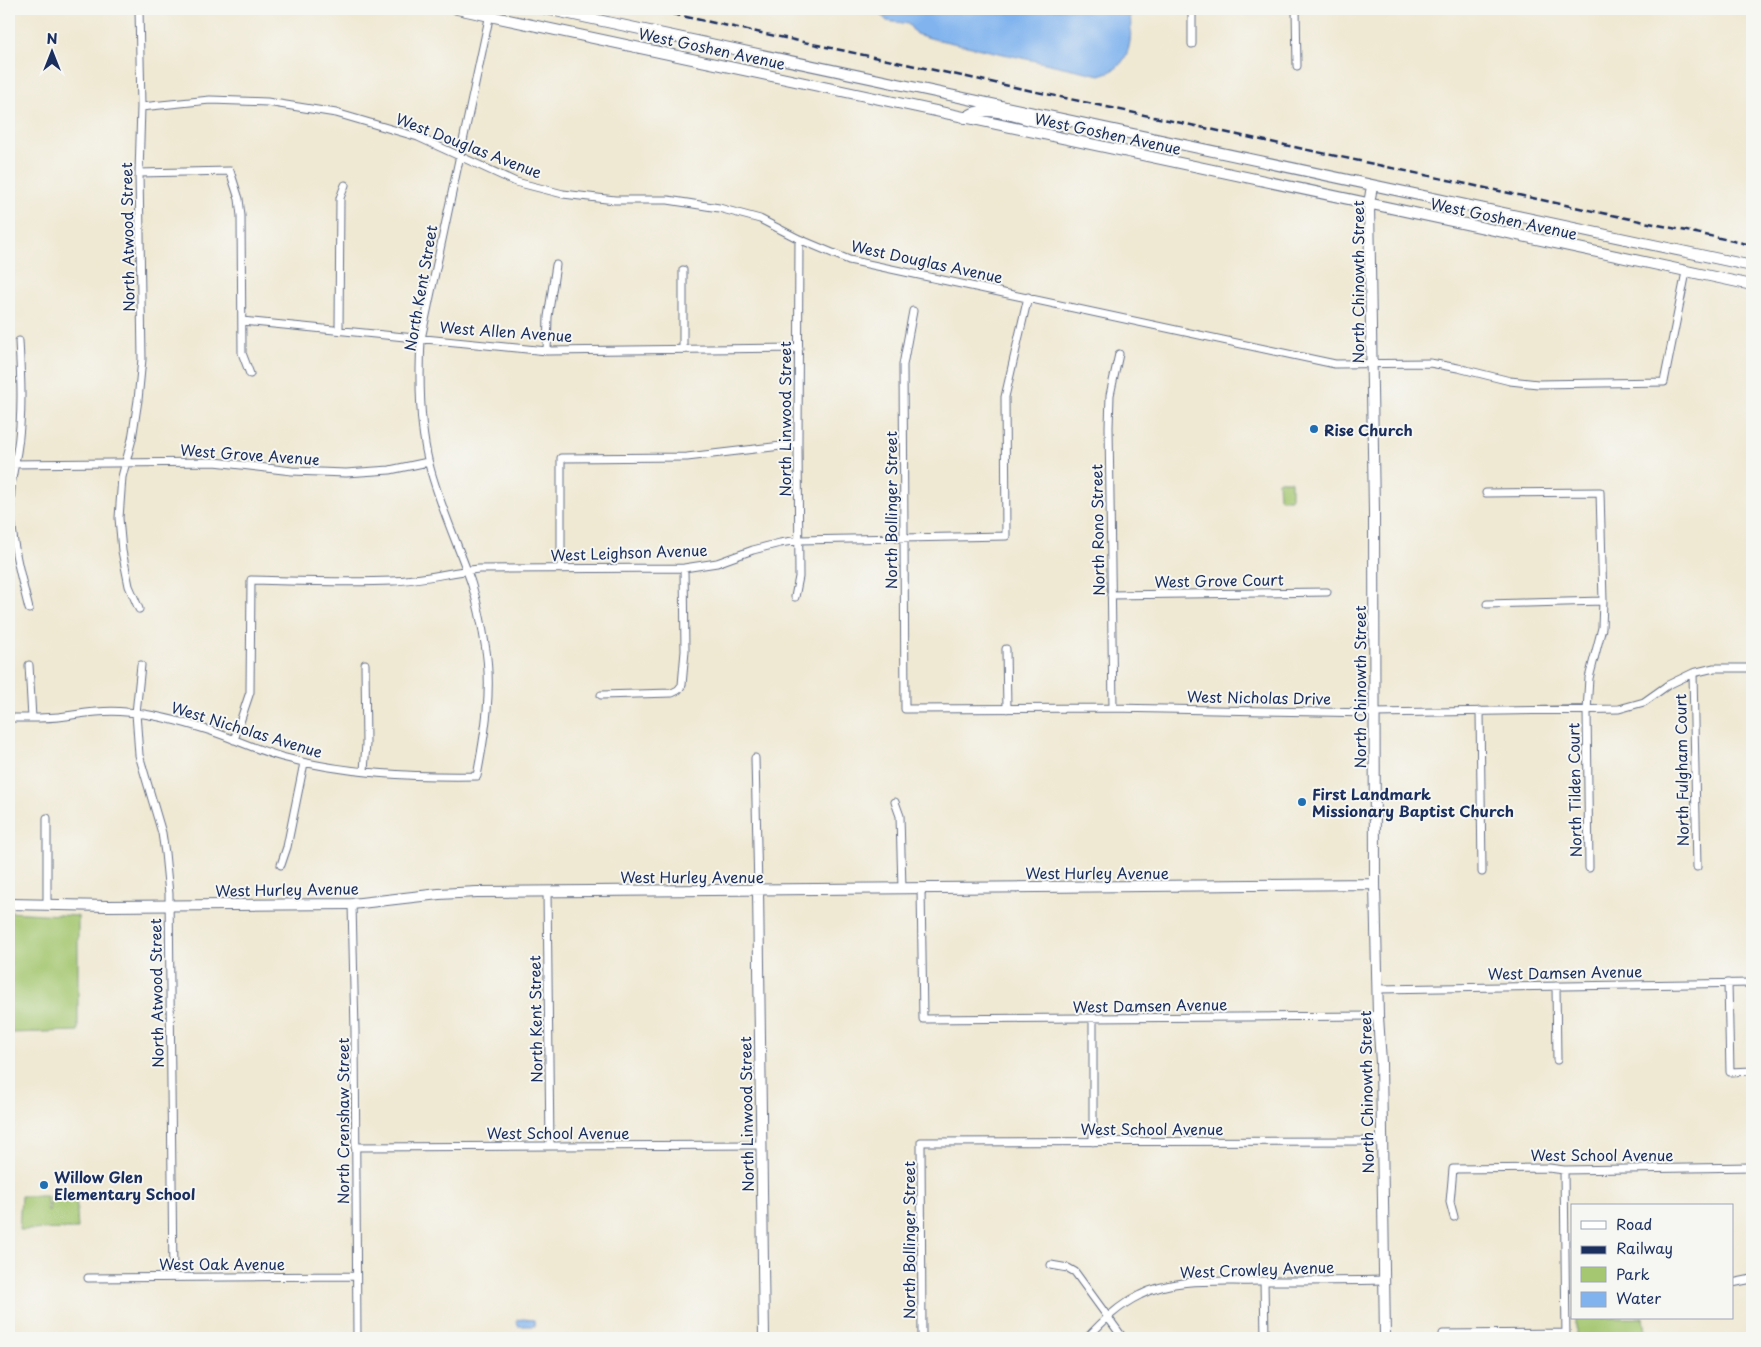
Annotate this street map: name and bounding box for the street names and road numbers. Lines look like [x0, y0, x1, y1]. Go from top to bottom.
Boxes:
street label: West Goshen Avenue [636, 21, 788, 75]
street label: West Goshen Avenue [1032, 106, 1184, 160]
street label: West Douglas Avenue [393, 107, 545, 183]
street label: North Atwood Street [114, 162, 140, 312]
street label: West Goshen Avenue [1428, 191, 1580, 245]
street label: North Chinowth Street [1346, 200, 1369, 364]
street label: North Kent Street [398, 223, 442, 353]
street label: West Douglas Avenue [849, 234, 1005, 288]
street label: West Allen Avenue [439, 315, 573, 347]
street label: North Linwood Street [773, 341, 796, 497]
street label: North Bollinger Street [879, 431, 902, 589]
street label: West Grove Avenue [179, 438, 321, 470]
street label: North Rono Street [1084, 464, 1110, 596]
street label: West Leighson Avenue [550, 538, 708, 566]
street label: West Grove Court [1154, 567, 1284, 593]
street label: North Chinowth Street [1348, 605, 1371, 769]
street label: West Nicholas Drive [1187, 684, 1331, 710]
street label: North Fulgham Court [1668, 693, 1694, 847]
street label: West Nicholas Avenue [168, 695, 326, 763]
street label: North Tilden Court [1561, 723, 1587, 857]
street label: West Hurley Avenue [1025, 861, 1169, 884]
street label: West Hurley Avenue [620, 865, 764, 888]
street label: West Hurley Avenue [215, 876, 359, 902]
street label: North Atwood Street [143, 918, 169, 1068]
street label: North Kent Street [522, 955, 548, 1083]
street label: West Damsen Avenue [1488, 959, 1642, 985]
street label: West Damsen Avenue [1073, 992, 1227, 1018]
street label: North Chinowth Street [1353, 1010, 1379, 1174]
street label: North Linwood Street [733, 1036, 759, 1192]
street label: North Crenshaw Street [331, 1038, 354, 1204]
street label: West School Avenue [1081, 1117, 1223, 1140]
street label: West School Avenue [487, 1121, 629, 1144]
street label: West School Avenue [1531, 1143, 1673, 1166]
street label: North Bollinger Street [897, 1161, 920, 1319]
street label: West Oak Avenue [159, 1252, 285, 1275]
street label: West Crowley Avenue [1179, 1255, 1335, 1283]

